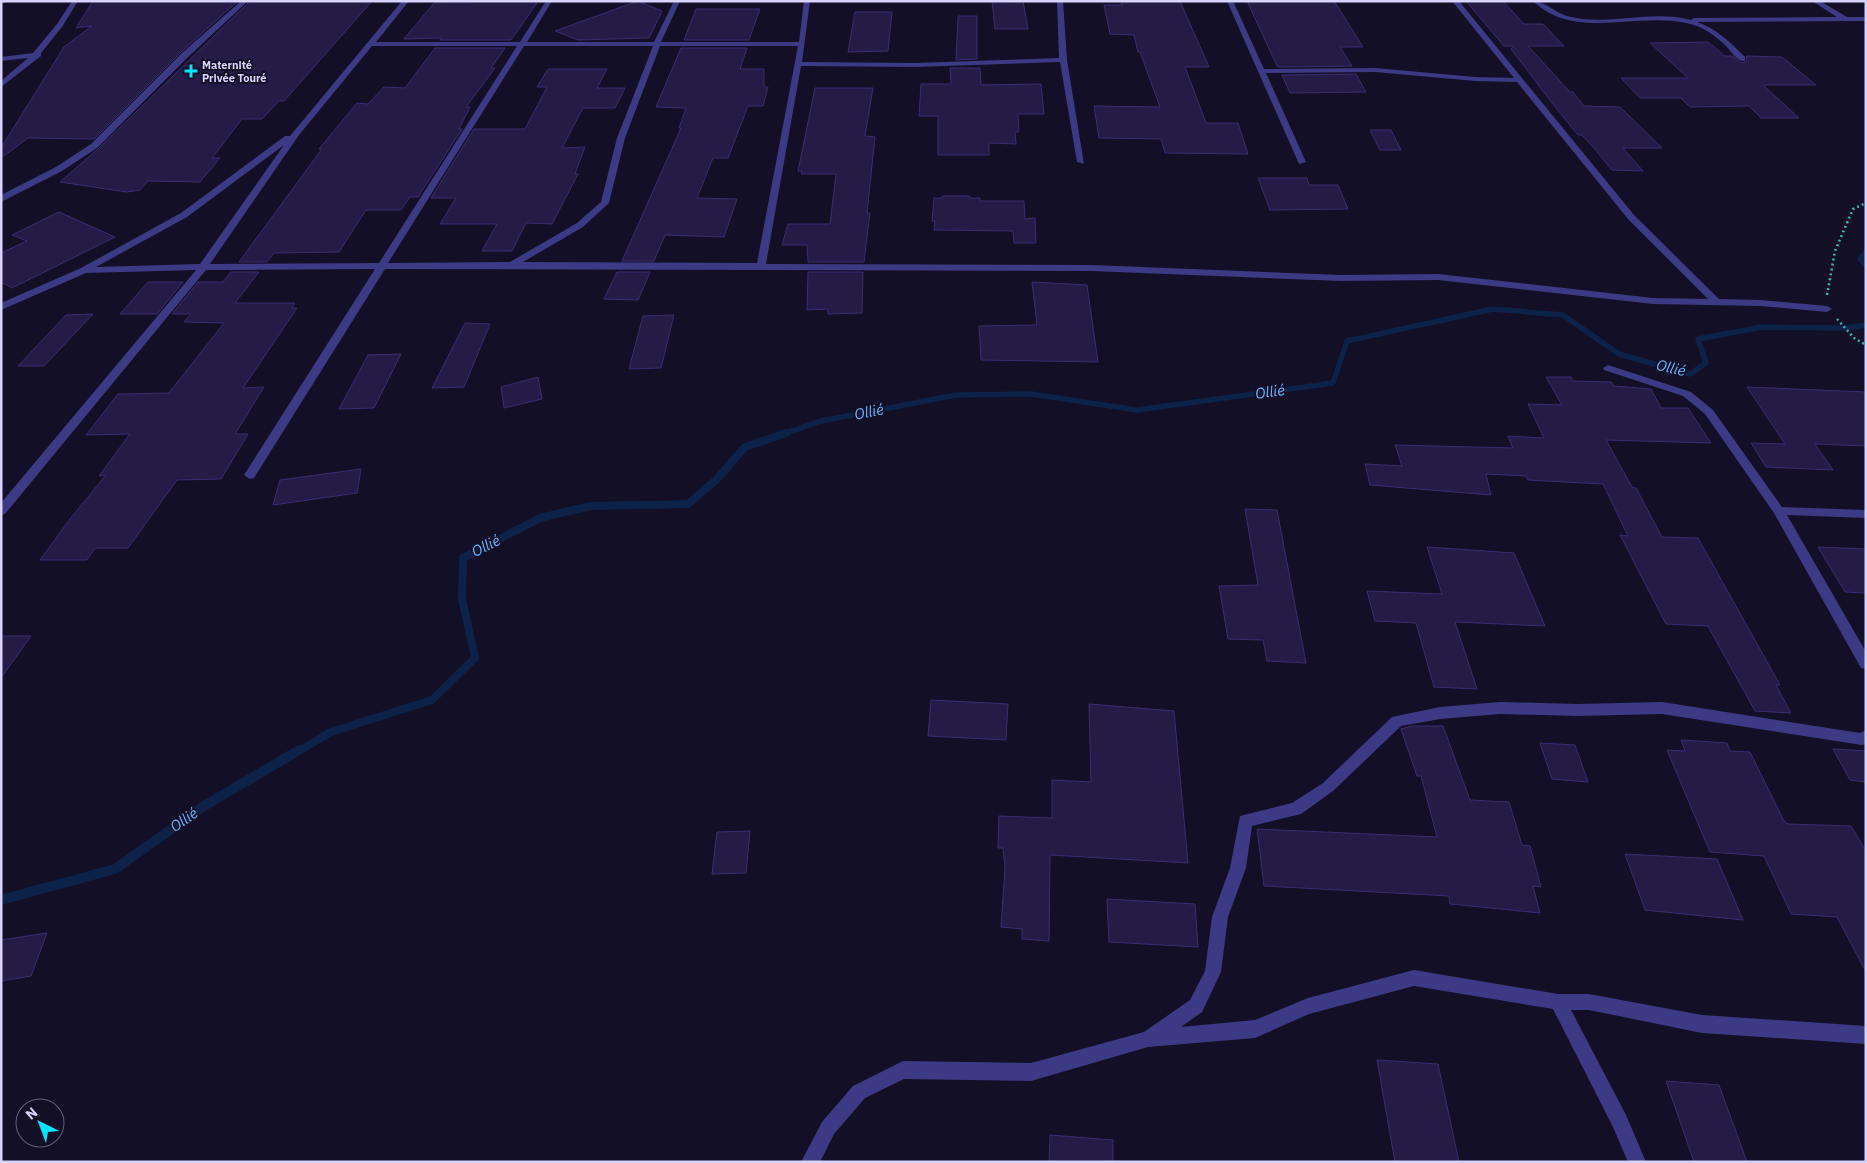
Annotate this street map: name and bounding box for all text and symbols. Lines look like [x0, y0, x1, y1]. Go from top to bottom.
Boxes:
place label: Maternité Privée Touré [202, 58, 267, 85]
marker: Maternité Privée Touré [184, 64, 198, 78]
water label: Ollié [1655, 355, 1688, 380]
water label: Ollié [1254, 380, 1286, 403]
water label: Ollié [853, 399, 886, 424]
water label: Ollié [468, 530, 504, 561]
water label: Ollié [166, 803, 202, 836]
north arrow [15, 1098, 65, 1148]
text: N [22, 1103, 41, 1123]

